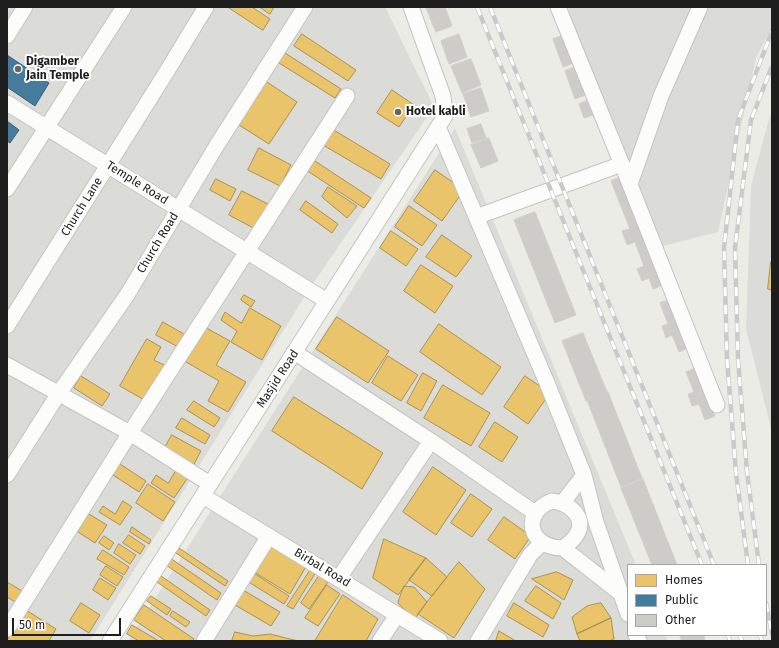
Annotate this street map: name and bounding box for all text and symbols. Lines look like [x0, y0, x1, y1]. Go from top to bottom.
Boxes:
place label: Digamber Jain Temple [26, 55, 89, 83]
marker: Digamber Jain Temple [13, 64, 23, 74]
place label: Hotel kabli [406, 105, 466, 119]
marker: Hotel kabli [393, 107, 403, 117]
street label: Temple Road [103, 158, 171, 208]
street label: Church Lane [58, 175, 106, 239]
street label: Church Road [134, 210, 182, 276]
street label: Masjid Road [254, 347, 302, 411]
street label: Birbal Road [291, 546, 353, 590]
legend [627, 564, 767, 636]
text: Homes [665, 573, 703, 587]
text: Public [665, 593, 698, 607]
scale bar [14, 610, 123, 636]
text: Other [665, 613, 696, 627]
text: 50 m [19, 618, 45, 632]

